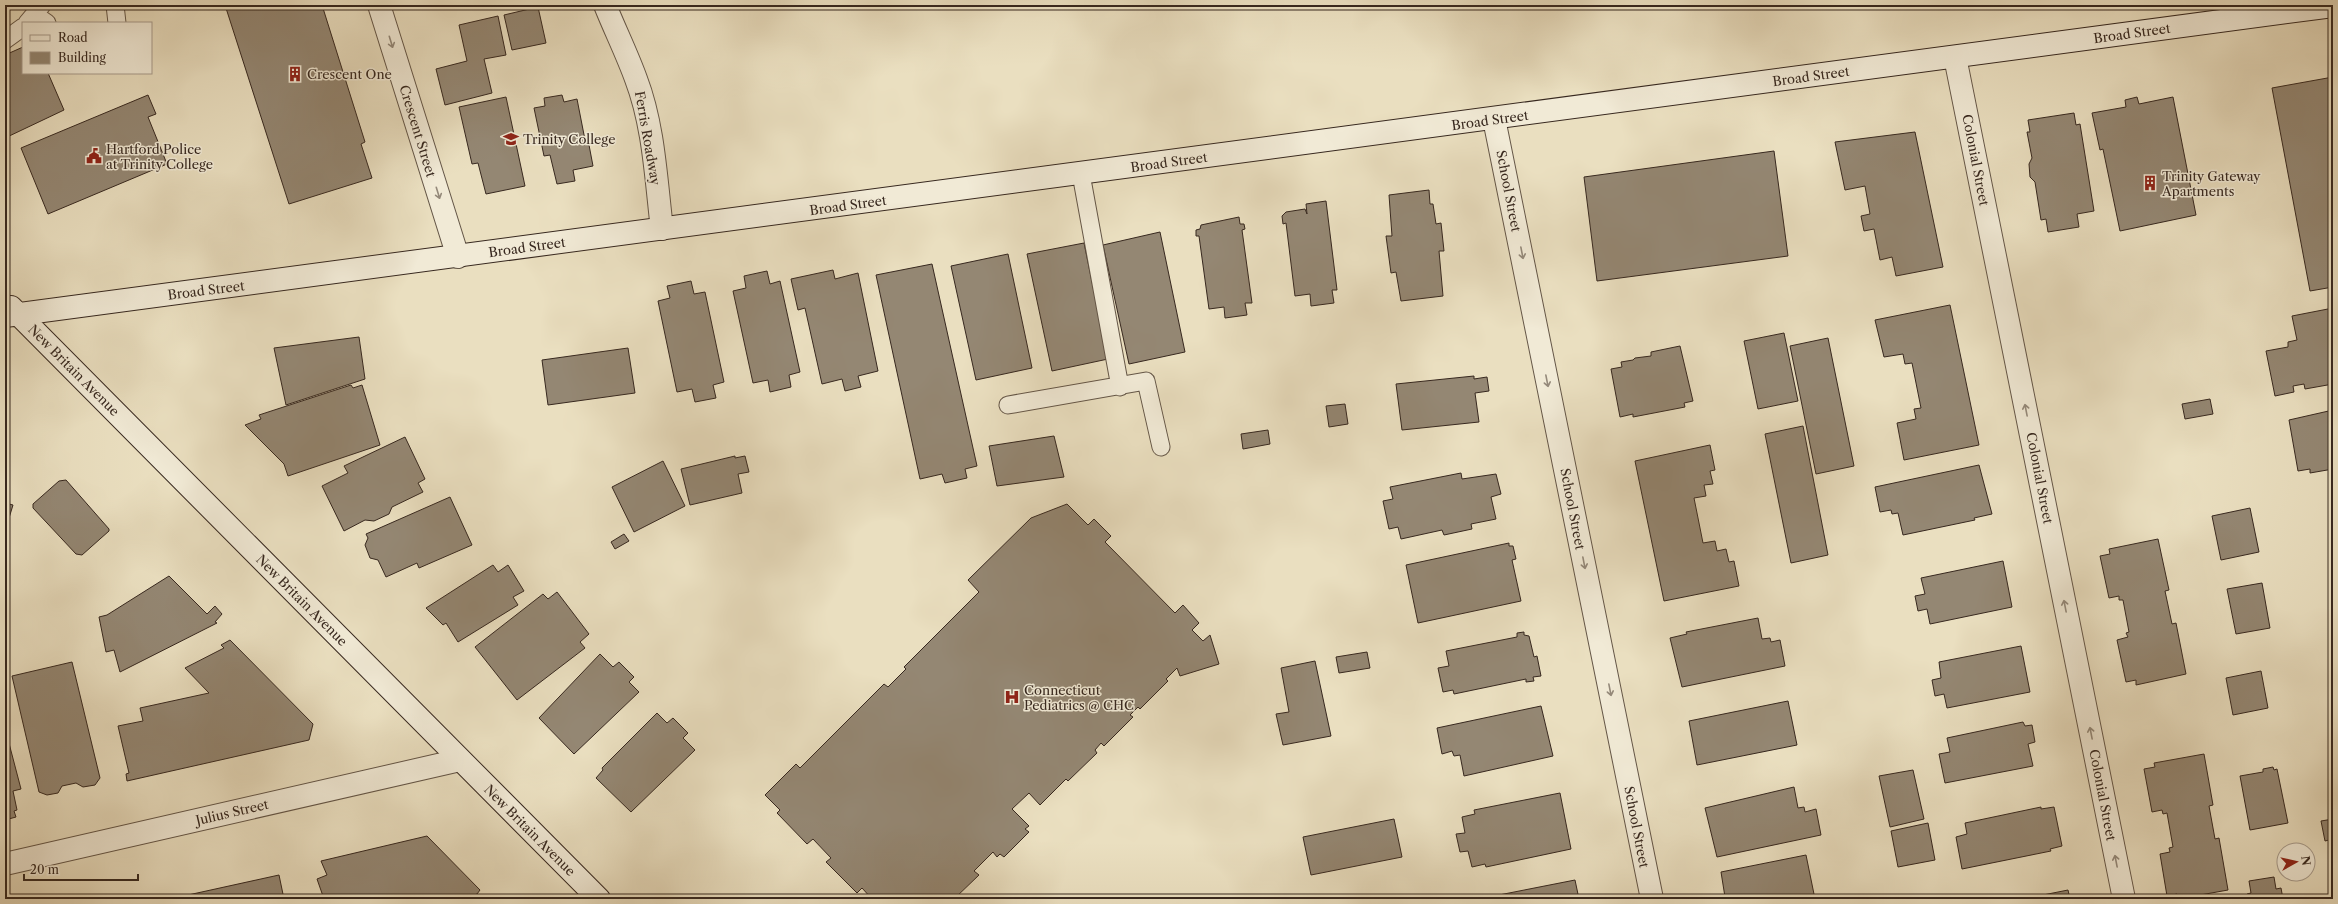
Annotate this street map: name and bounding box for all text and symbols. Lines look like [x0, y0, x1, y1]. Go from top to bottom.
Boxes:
street label: Broad Street [2093, 20, 2172, 46]
legend [22, 22, 152, 74]
text: Road [58, 30, 88, 45]
one-way arrow [388, 36, 395, 49]
text: Building [58, 50, 106, 65]
street label: Broad Street [1772, 63, 1851, 89]
building icon: Crescent One [286, 65, 304, 83]
place label: Crescent One [307, 66, 392, 82]
street label: Crescent Street [396, 83, 440, 179]
street label: Ferris Roadway [632, 90, 664, 187]
street label: Broad Street [1451, 107, 1530, 133]
street label: Colonial Street [1959, 113, 1993, 208]
school or university icon: Trinity College [502, 130, 520, 148]
place label: Trinity College [523, 131, 615, 147]
place label: Hartford Police at Trinity College [106, 141, 213, 172]
public building icon: Hartford Police at Trinity College [85, 147, 103, 165]
street label: Broad Street [1130, 149, 1209, 175]
street label: School Street [1493, 149, 1525, 234]
place label: Trinity Gateway Apartments [2161, 168, 2261, 199]
building icon: Trinity Gateway Apartments [2141, 174, 2159, 192]
one-way arrow [435, 186, 442, 199]
street label: Broad Street [809, 192, 888, 218]
street label: Broad Street [488, 234, 567, 260]
one-way arrow [1518, 246, 1526, 259]
street label: Broad Street [167, 277, 246, 303]
street label: New Britain Avenue [25, 321, 123, 419]
one-way arrow [1544, 374, 1552, 387]
one-way arrow [2022, 404, 2030, 417]
street label: Colonial Street [2023, 431, 2057, 526]
street label: School Street [1557, 467, 1589, 552]
street label: New Britain Avenue [253, 551, 351, 649]
one-way arrow [1581, 556, 1589, 569]
one-way arrow [2061, 600, 2069, 613]
place label: Connecticut Pediatrics @ CHC [1024, 682, 1134, 713]
one-way arrow [1606, 684, 1614, 697]
hospital icon: Connecticut Pediatrics @ CHC [1003, 688, 1021, 706]
one-way arrow [2086, 727, 2094, 740]
street label: Colonial Street [2086, 748, 2120, 843]
street label: New Britain Avenue [481, 781, 579, 879]
street label: School Street [1621, 785, 1653, 870]
street label: Julius Street [192, 796, 270, 829]
north arrow [2276, 842, 2316, 882]
one-way arrow [2112, 855, 2120, 868]
text: N [2298, 855, 2314, 867]
scale bar [24, 856, 138, 882]
text: 20 m [30, 862, 59, 877]

